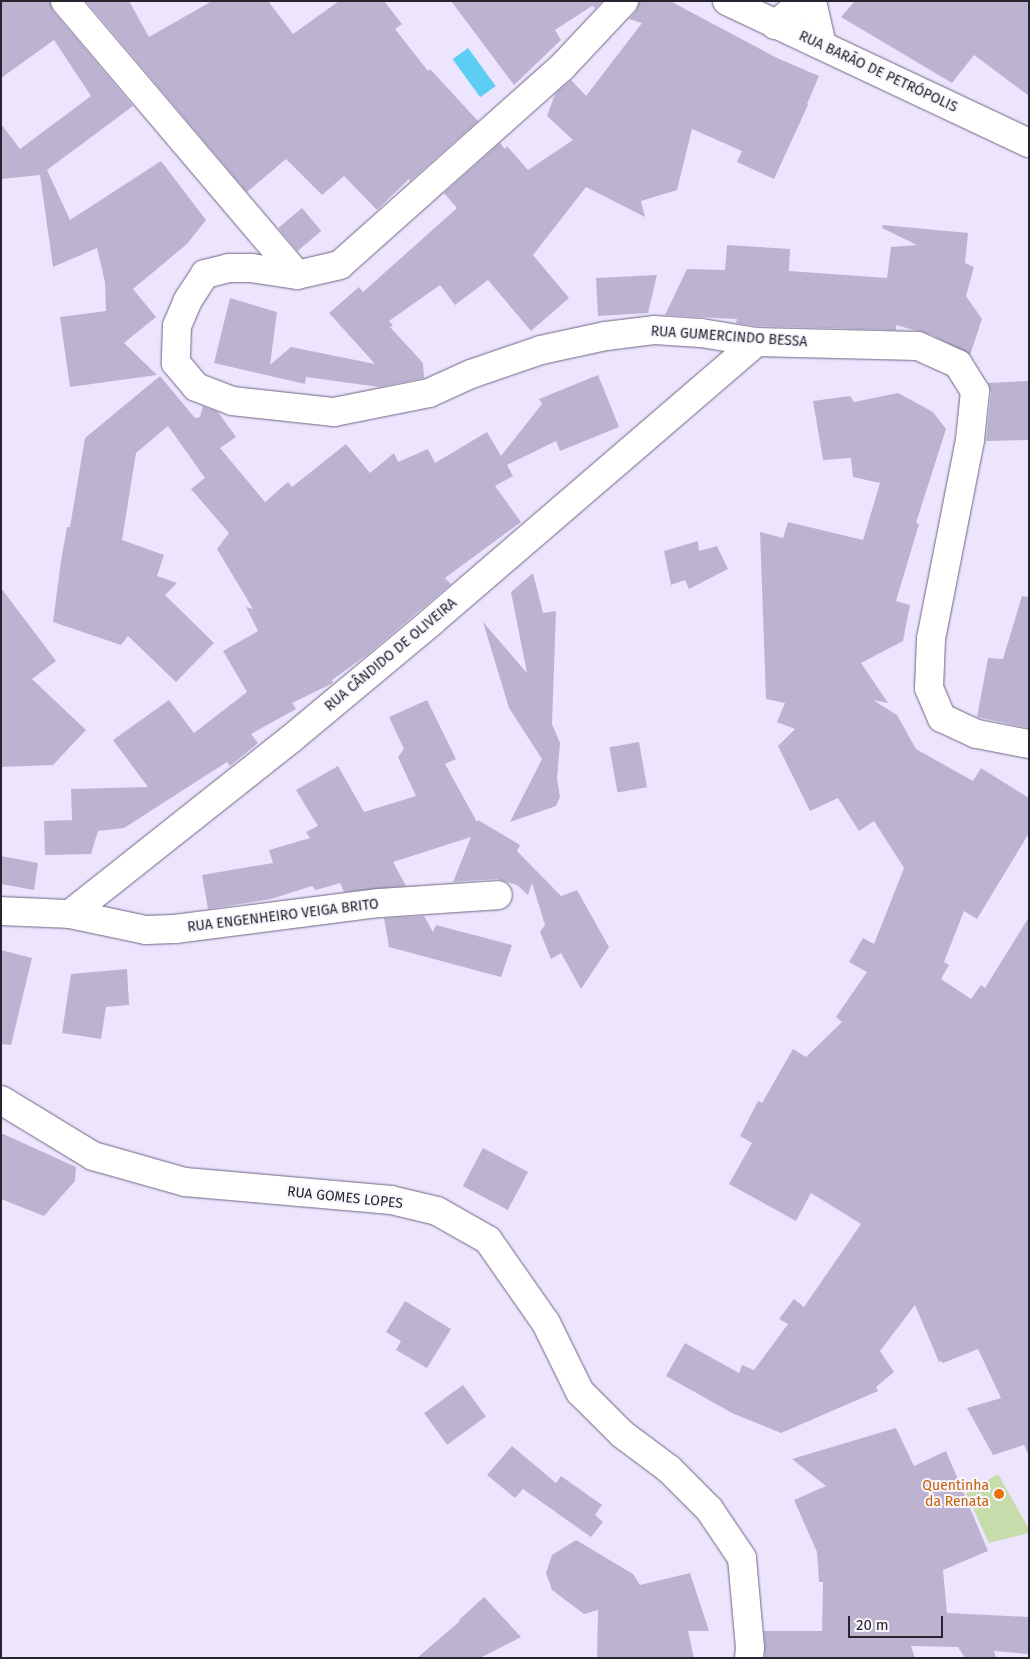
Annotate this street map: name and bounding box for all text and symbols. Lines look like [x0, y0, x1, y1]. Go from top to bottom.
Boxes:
street label: RUA BARÃO DE PETRÓPOLIS [796, 28, 960, 116]
street label: RUA GUMERCINDO BESSA [650, 323, 808, 351]
street label: RUA CÂNDIDO DE OLIVEIRA [322, 595, 460, 715]
street label: RUA ENGENHEIRO VEIGA BRITO [186, 896, 380, 936]
street label: RUA GOMES LOPES [286, 1184, 404, 1212]
place label: Quentinha da Renata [922, 1478, 989, 1510]
marker: Quentinha da Renata [993, 1488, 1005, 1500]
scale bar [850, 1606, 945, 1638]
text: 20 m [856, 1616, 889, 1634]

